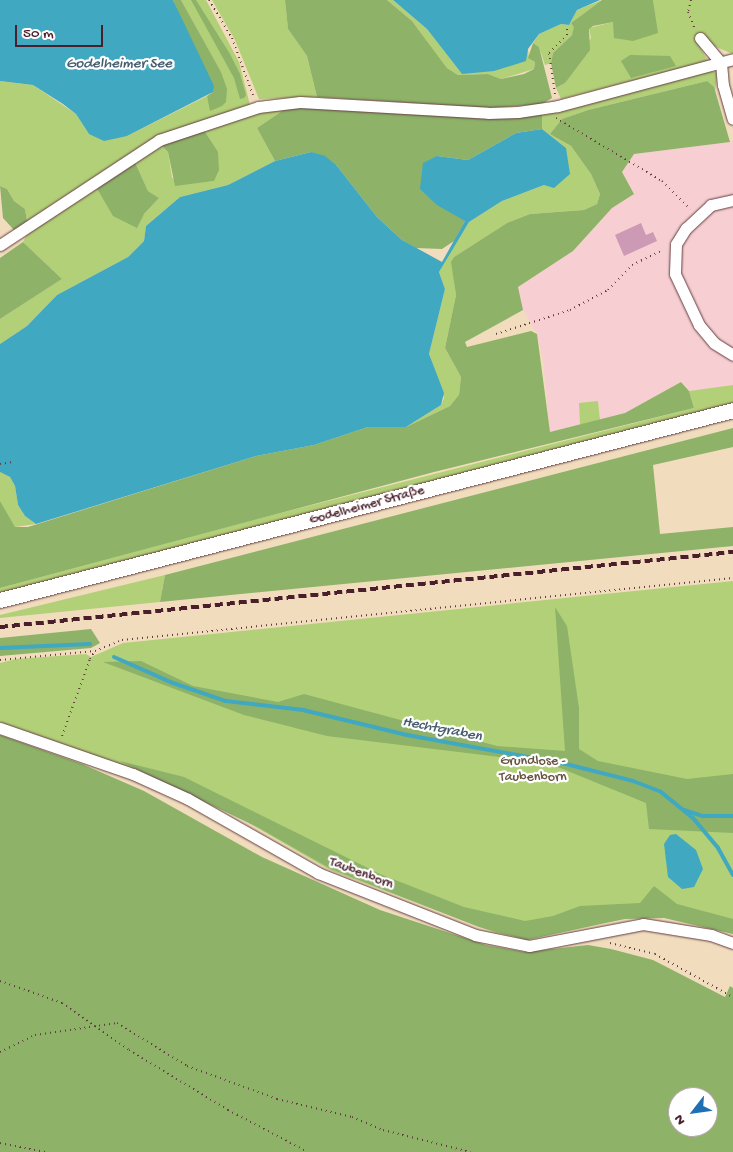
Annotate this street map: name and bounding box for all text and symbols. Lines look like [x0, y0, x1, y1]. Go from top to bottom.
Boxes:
scale bar [18, 15, 105, 47]
text: 50 m [23, 25, 54, 43]
water label: Godelheimer See [66, 56, 172, 74]
street label: Godelheimer Straße [308, 483, 426, 529]
water label: Hechtgraben [401, 713, 483, 747]
park label: Grundlose - Taubenborn [499, 754, 567, 786]
street label: Taubenborn [327, 854, 395, 894]
north arrow [668, 1087, 718, 1137]
text: N [671, 1111, 690, 1127]

